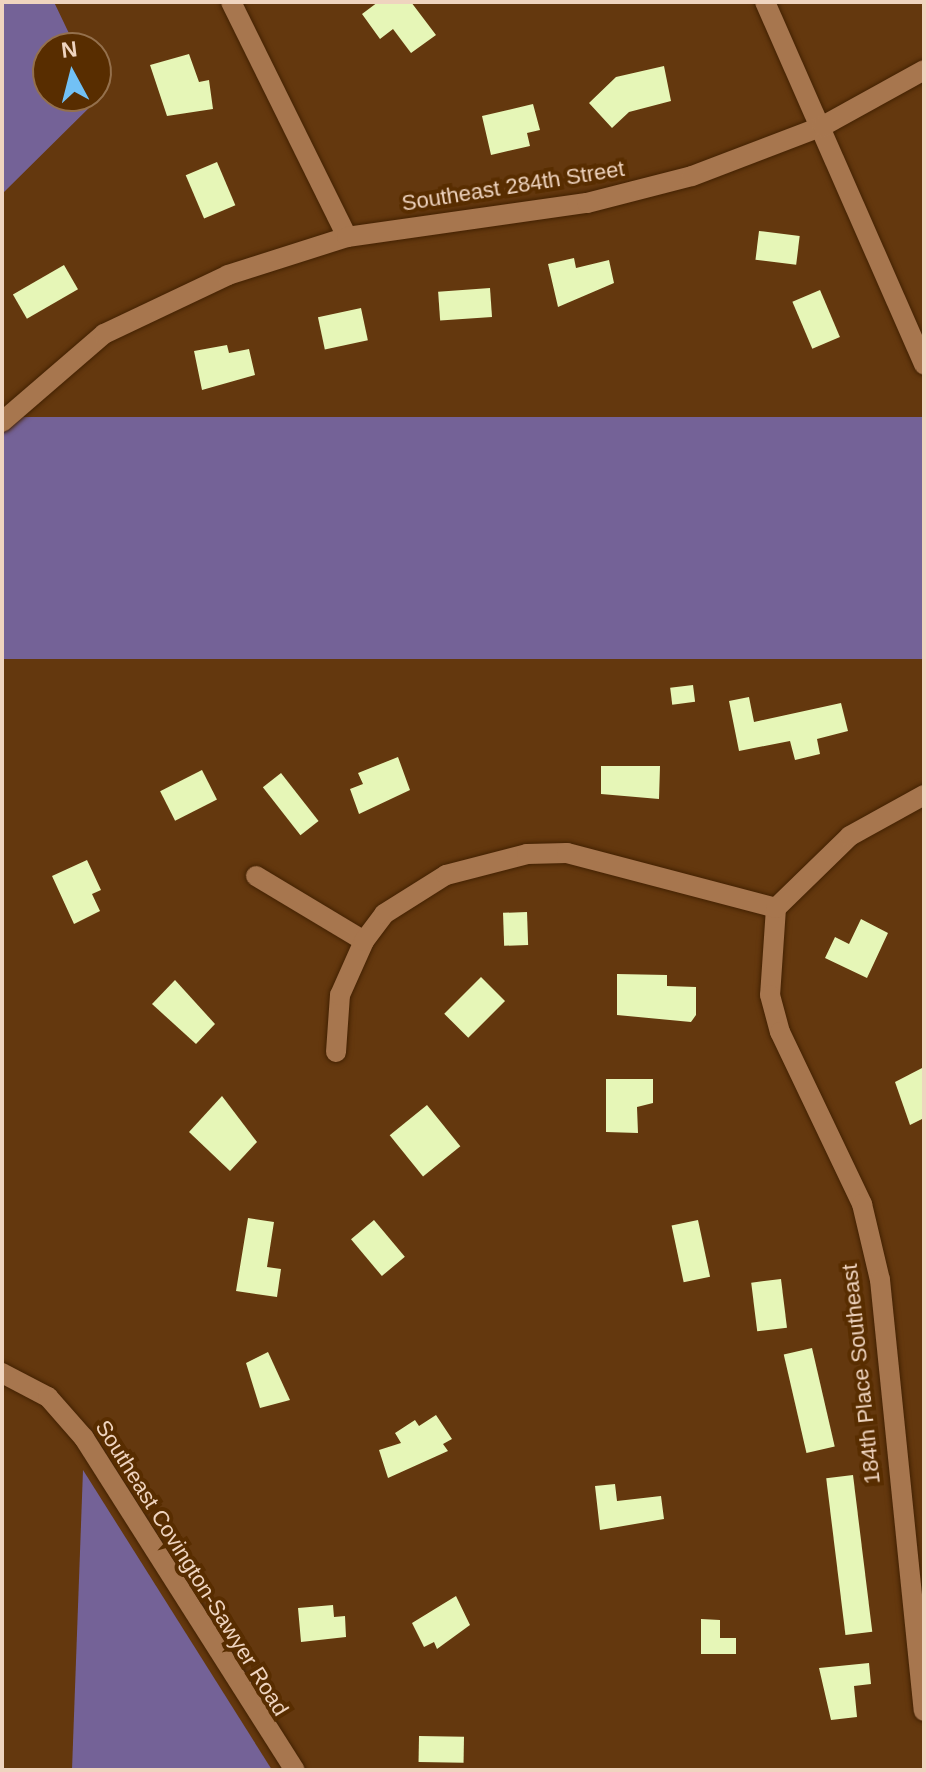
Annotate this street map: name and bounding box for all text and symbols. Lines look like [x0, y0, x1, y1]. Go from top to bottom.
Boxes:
north arrow [32, 32, 112, 112]
text: N [60, 36, 79, 63]
street label: Southeast 284th Street [400, 155, 626, 217]
street label: 184th Place Southeast [836, 1263, 886, 1485]
street label: Southeast Covington-Sawyer Road [90, 1415, 294, 1721]

